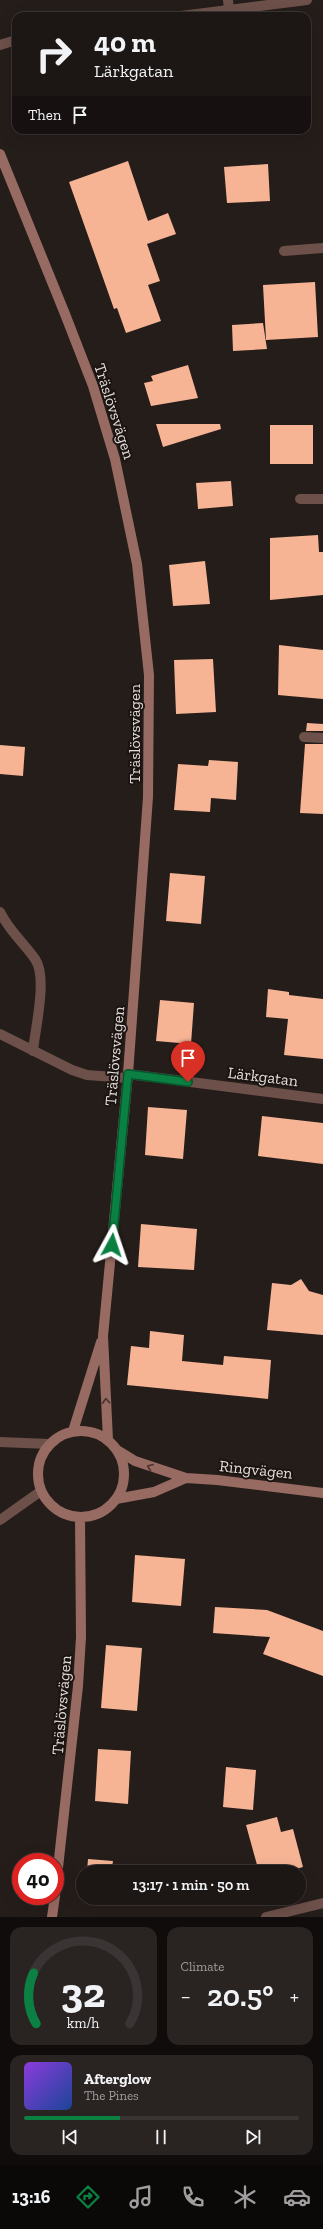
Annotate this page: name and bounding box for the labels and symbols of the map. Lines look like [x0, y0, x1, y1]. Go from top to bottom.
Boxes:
street label: Träslövsvägen [90, 361, 139, 462]
street label: Träslövsvägen [125, 683, 144, 784]
street label: Träslövsvägen [101, 1005, 128, 1107]
pin [171, 1041, 205, 1082]
street label: Lärkgatan [227, 1063, 300, 1090]
position arrow [91, 1224, 133, 1266]
one-way arrow [102, 1398, 110, 1404]
street label: Ringvägen [218, 1456, 294, 1483]
one-way arrow [147, 1464, 154, 1472]
street label: Träslövsvägen [48, 1654, 75, 1756]
speed limit sign: 40 [12, 1853, 64, 1905]

